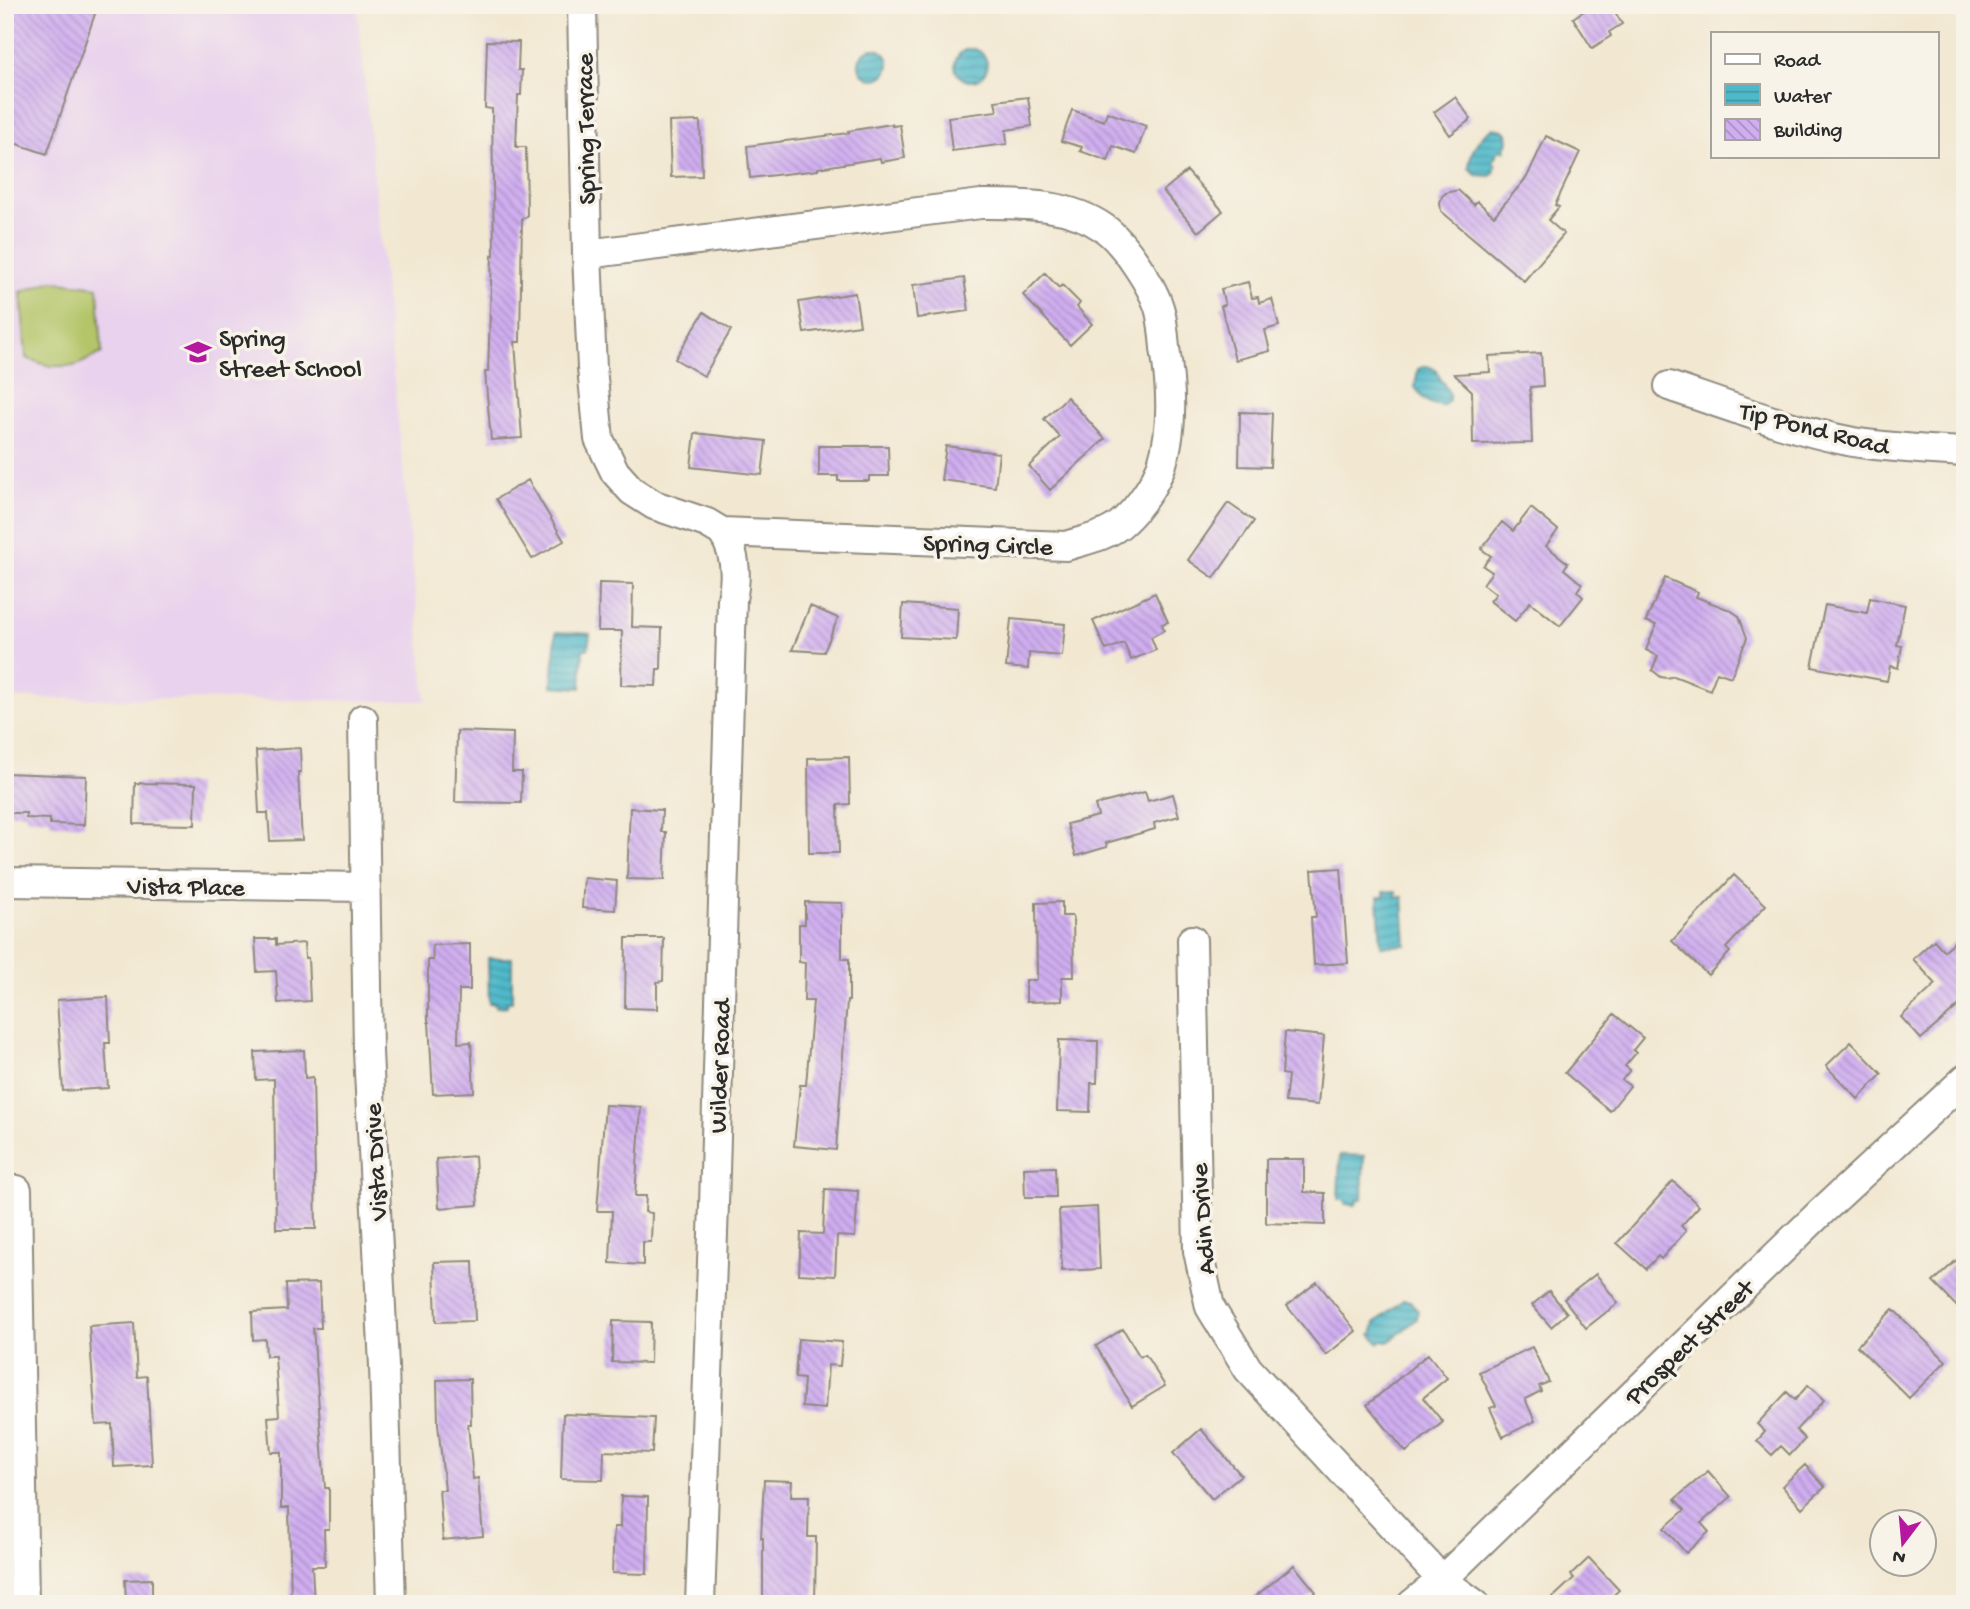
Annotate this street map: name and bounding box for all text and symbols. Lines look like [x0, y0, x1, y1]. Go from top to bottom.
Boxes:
legend [1711, 32, 1938, 158]
text: Road [1774, 50, 1822, 75]
street label: Spring Terrace [572, 52, 605, 205]
text: Water [1774, 86, 1832, 111]
text: Building [1773, 120, 1843, 145]
place label: Spring Street School [219, 326, 362, 387]
school or university icon: Spring Street School [183, 337, 213, 367]
street label: Tip Pond Road [1734, 397, 1894, 465]
street label: Spring Circle [922, 530, 1054, 565]
street label: Vista Place [126, 873, 246, 906]
street label: Wilder Road [705, 997, 740, 1134]
street label: Vista Drive [360, 1102, 397, 1222]
street label: Adin Drive [1186, 1161, 1225, 1275]
street label: Prospect Street [1619, 1273, 1764, 1414]
north arrow [1868, 1508, 1938, 1578]
text: N [1890, 1543, 1908, 1569]

